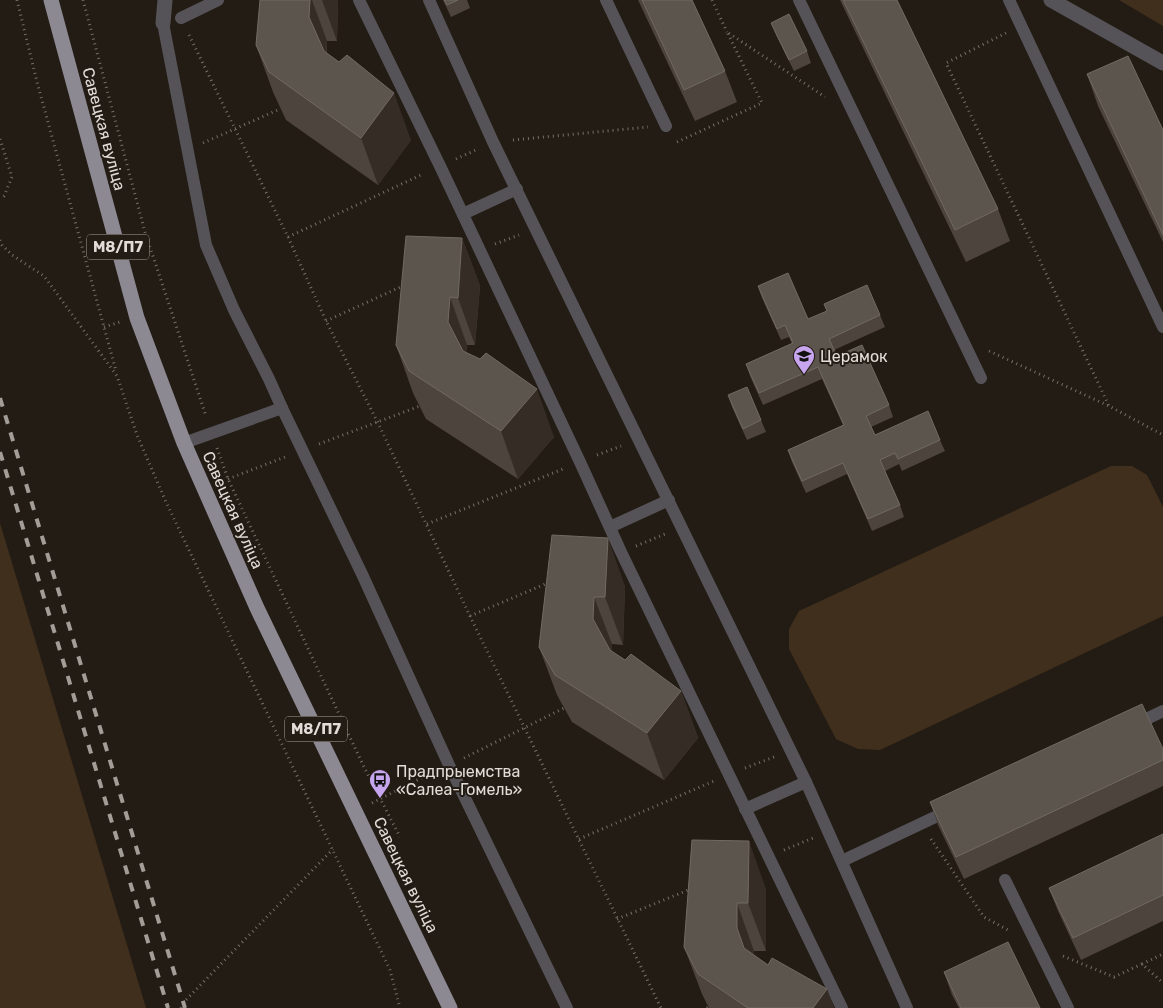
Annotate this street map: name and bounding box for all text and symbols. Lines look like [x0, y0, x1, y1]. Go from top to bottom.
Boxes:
street label: Савецкая вуліца [78, 65, 130, 193]
road number: М8/П7 [87, 234, 149, 260]
school or university icon: Церамок [792, 344, 816, 375]
place label: Церамок [820, 347, 888, 366]
street label: Савецкая вуліца [199, 448, 267, 572]
road number: М8/П7 [285, 716, 347, 742]
place label: Прадпрыемства «Салеа-Гомель» [396, 762, 523, 799]
bus stop icon: Прадпрыемства «Салеа-Гомель» [368, 768, 392, 799]
street label: Савецкая вуліца [370, 814, 442, 936]

